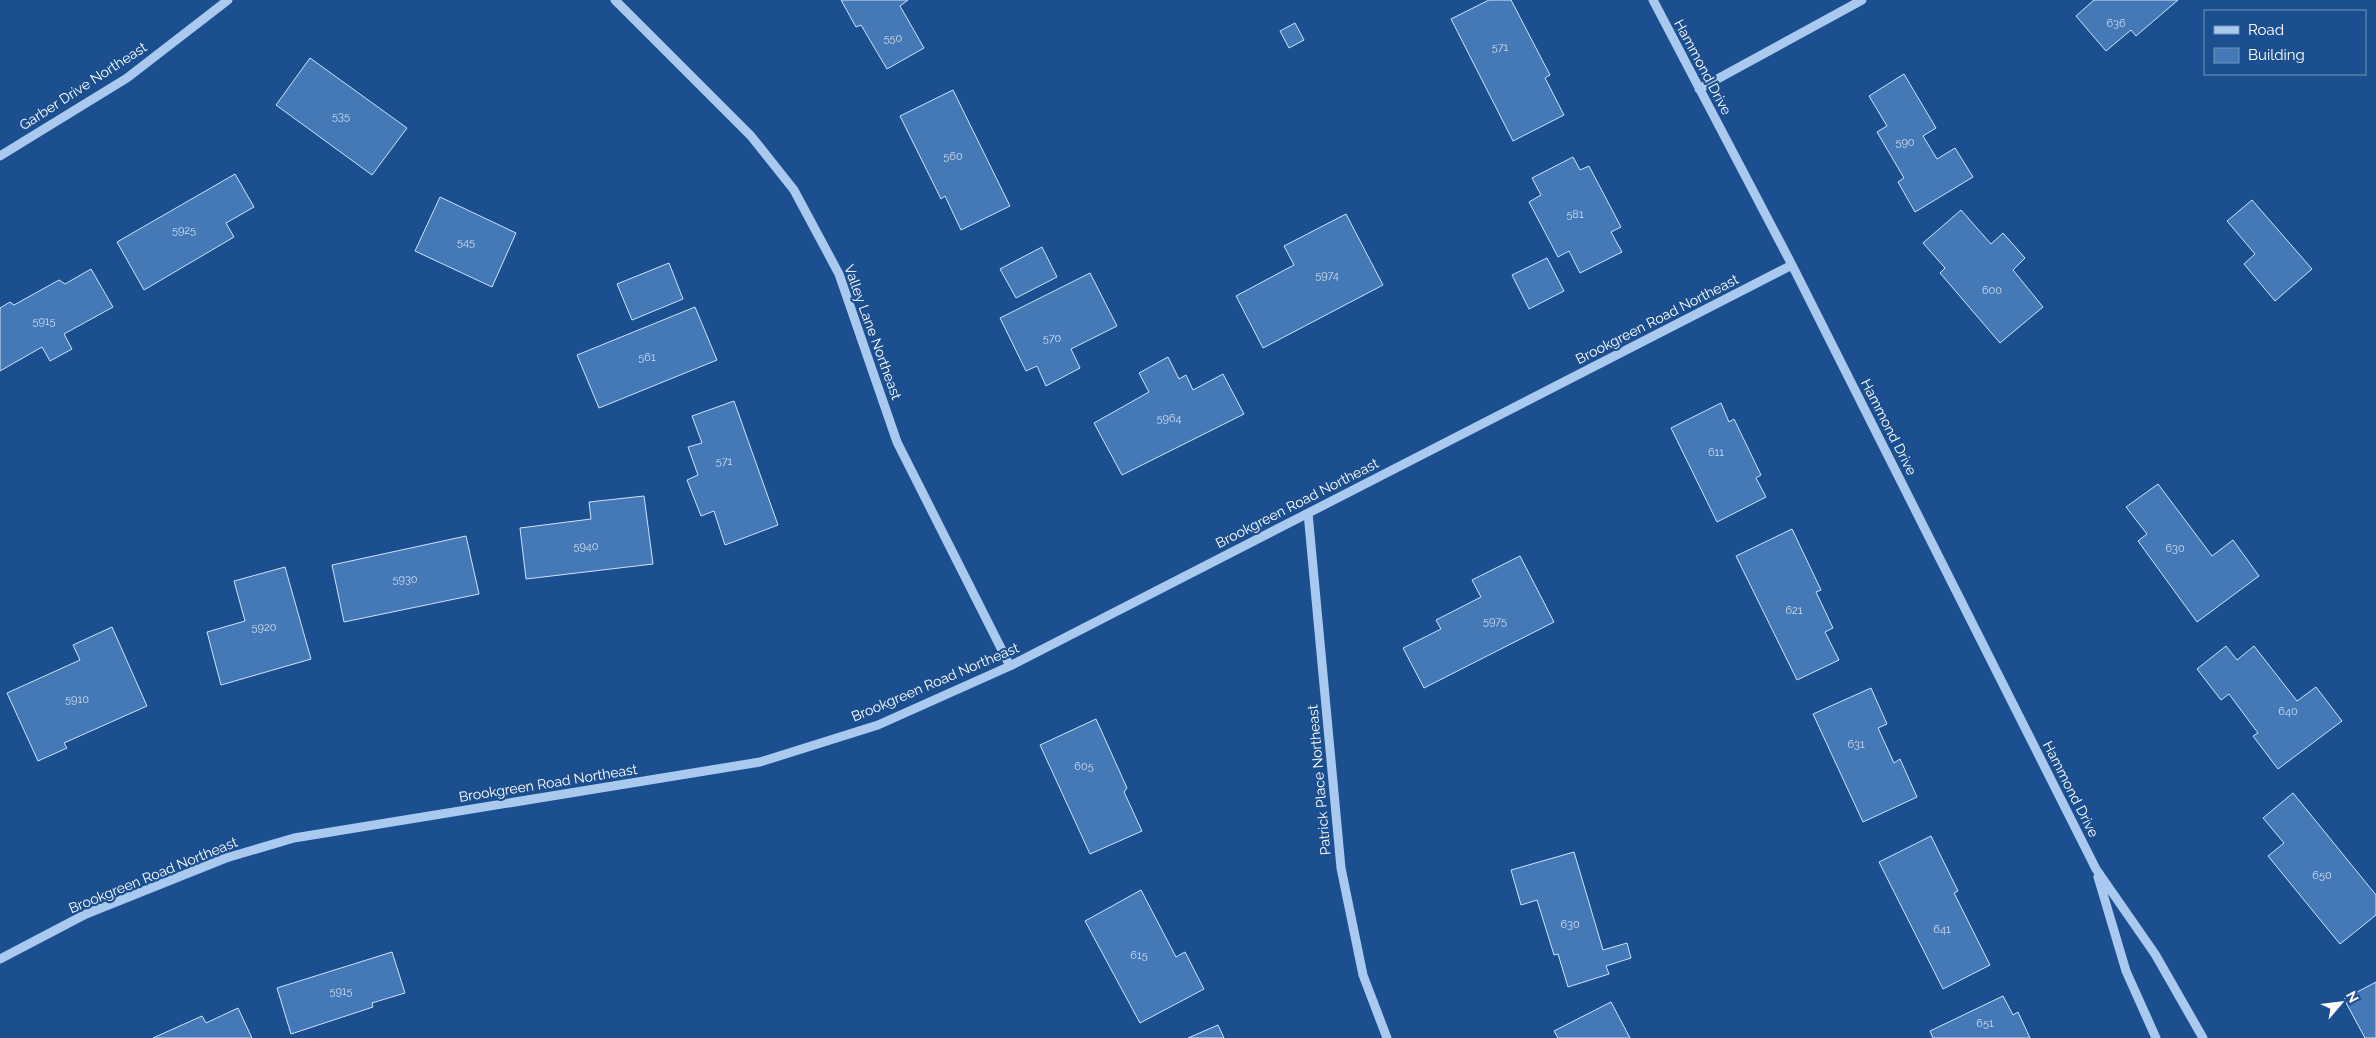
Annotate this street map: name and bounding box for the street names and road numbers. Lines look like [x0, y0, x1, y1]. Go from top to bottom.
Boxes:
street label: Hammond Drive [1671, 17, 1735, 117]
street label: Garber Drive Northeast [16, 39, 150, 133]
street label: Valley Lane Northeast [841, 262, 905, 402]
street label: Brookgreen Road Northeast [1573, 271, 1741, 367]
street label: Hammond Drive [1858, 376, 1920, 478]
street label: Brookgreen Road Northeast [1213, 455, 1381, 551]
street label: Brookgreen Road Northeast [849, 639, 1021, 725]
street label: Patrick Place Northeast [1304, 704, 1334, 856]
street label: Hammond Drive [2040, 738, 2102, 840]
street label: Brookgreen Road Northeast [458, 761, 639, 805]
street label: Brookgreen Road Northeast [66, 834, 240, 916]

